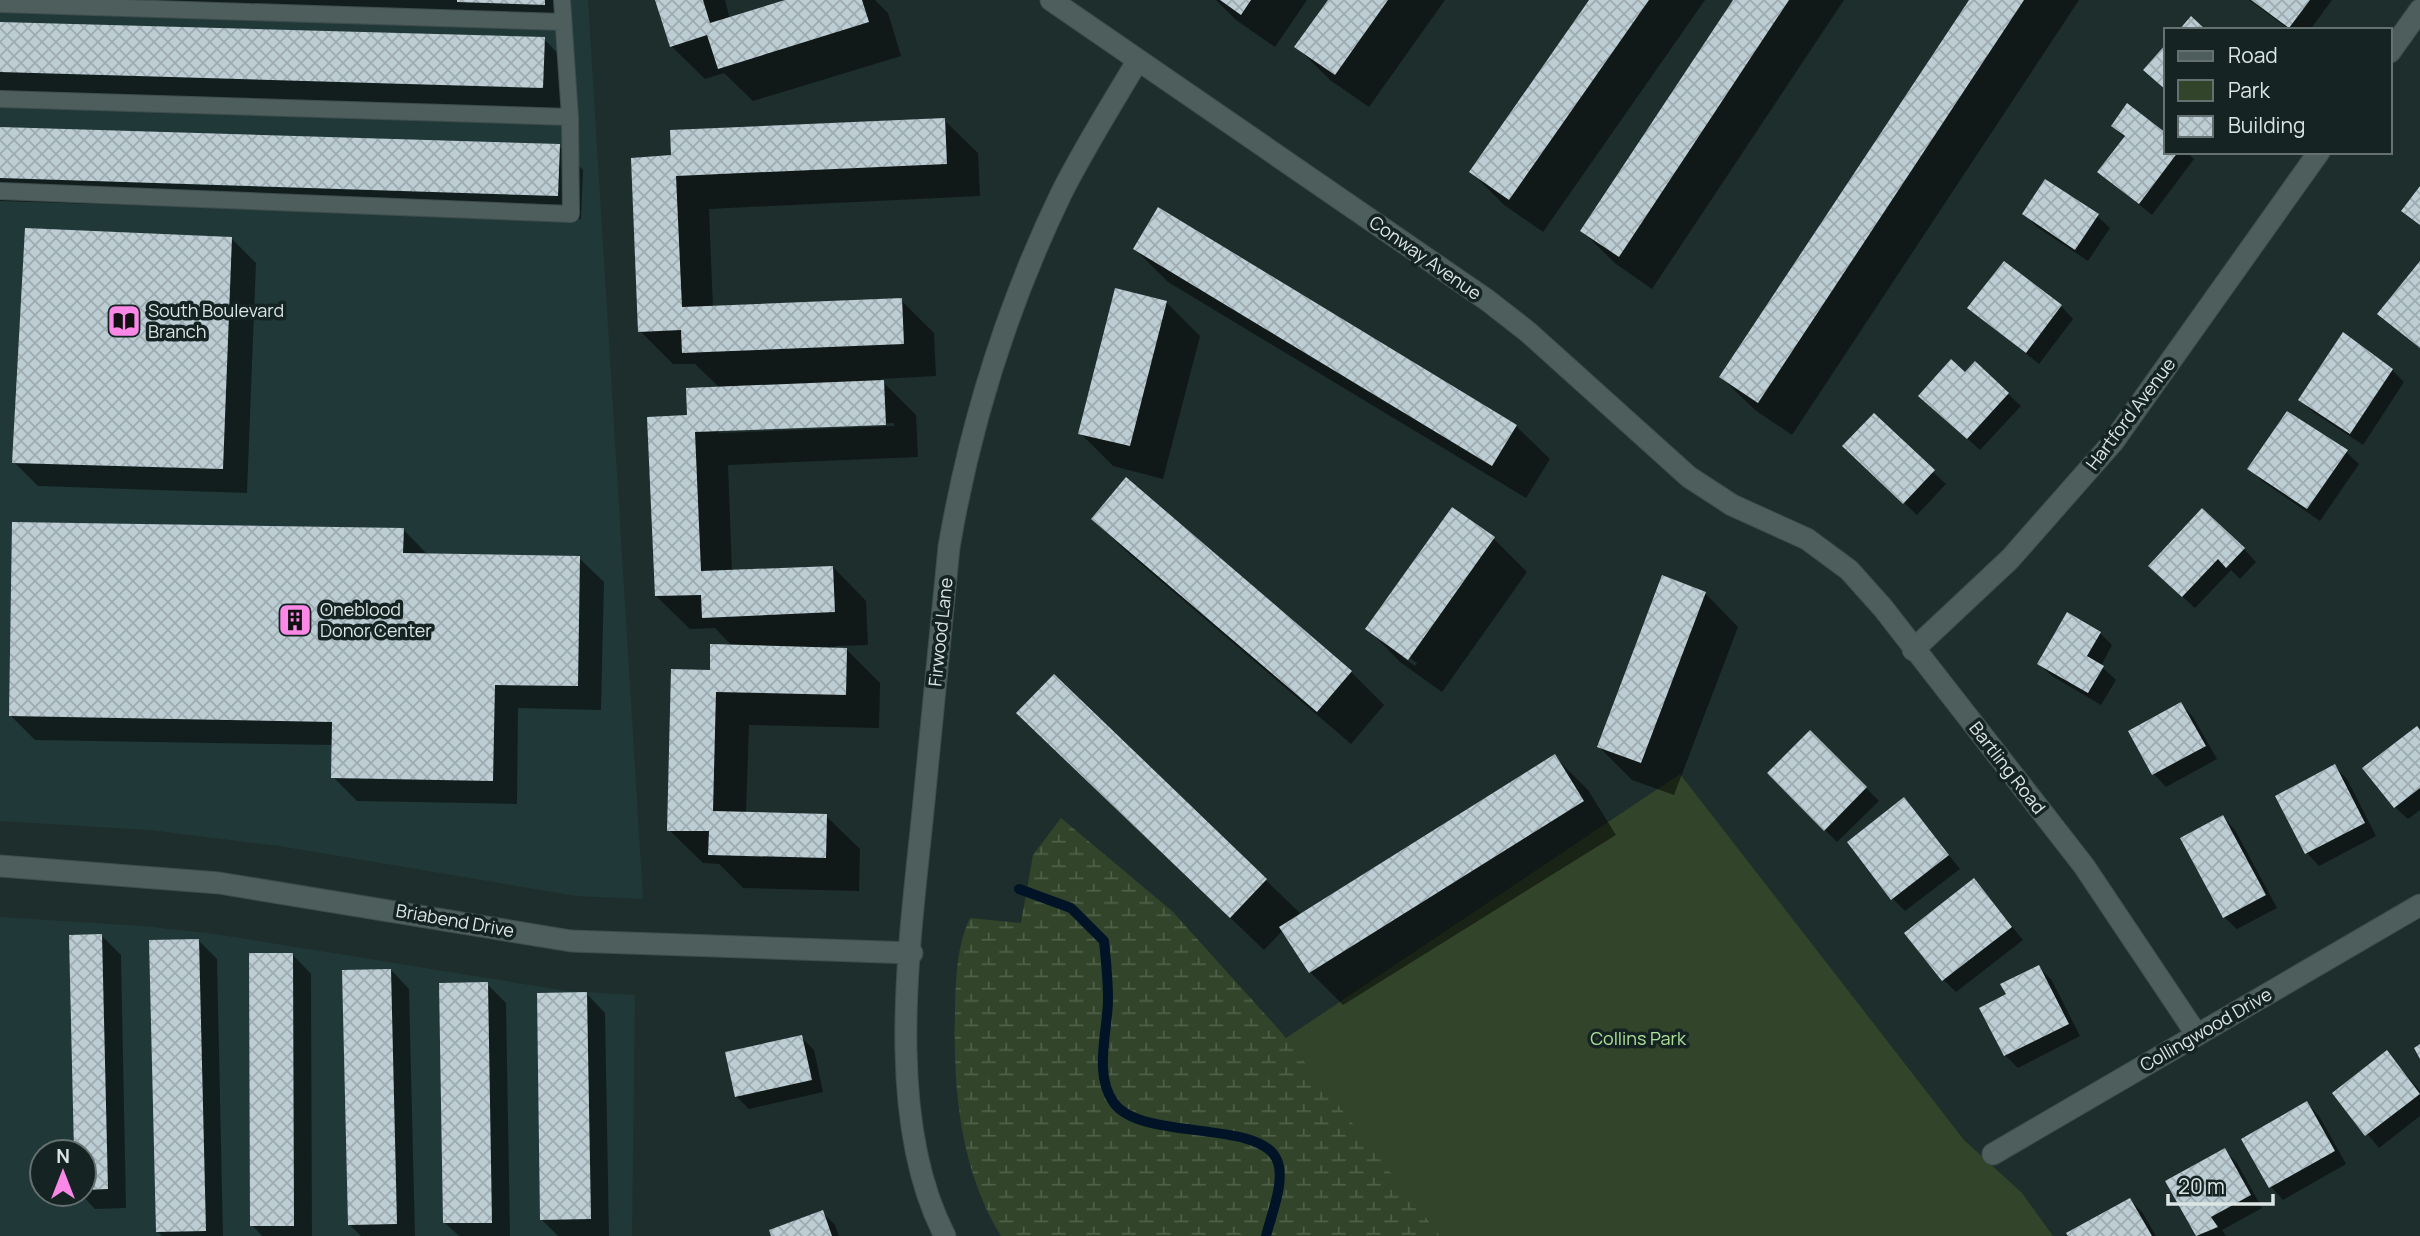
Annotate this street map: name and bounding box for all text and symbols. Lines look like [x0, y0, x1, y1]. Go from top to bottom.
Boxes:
legend [2164, 28, 2392, 154]
text: Road [2228, 41, 2278, 69]
text: Park [2228, 76, 2270, 104]
text: Building [2228, 111, 2305, 139]
street label: Conway Avenue [1365, 210, 1486, 305]
place label: South Boulevard Branch [148, 298, 284, 343]
library icon: South Boulevard Branch [105, 302, 143, 340]
street label: Hartford Avenue [2080, 352, 2180, 474]
street label: Firwood Lane [922, 576, 958, 687]
place label: Oneblood Donor Center [320, 597, 432, 642]
building icon: Oneblood Donor Center [276, 601, 314, 639]
street label: Bartling Road [1964, 716, 2051, 818]
street label: Briabend Drive [394, 898, 516, 942]
street label: Collingwood Drive [2135, 982, 2276, 1077]
park label: Collins Park [1590, 1026, 1687, 1050]
north arrow [28, 1138, 98, 1208]
text: N [56, 1143, 70, 1169]
scale bar [2168, 1162, 2273, 1206]
text: 20 m [2178, 1172, 2225, 1200]

